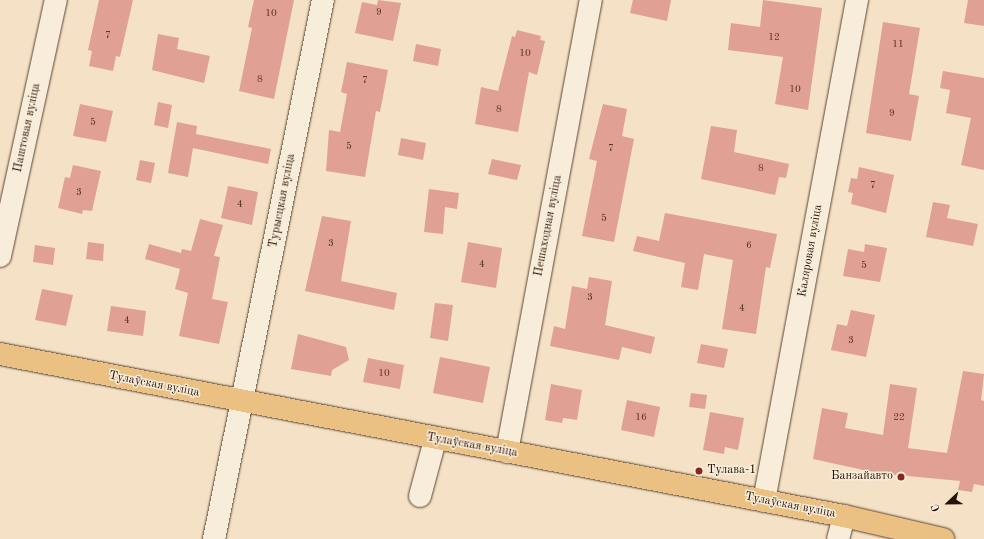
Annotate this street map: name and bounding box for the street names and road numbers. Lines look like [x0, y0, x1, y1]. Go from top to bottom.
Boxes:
street label: Паштовая вуліца [12, 82, 44, 174]
street label: Турысцкая вуліца [267, 153, 299, 249]
street label: Пешаходная вуліца [532, 174, 566, 278]
street label: Каляровая вуліца [796, 204, 826, 298]
street label: Тулаўская вуліца [107, 369, 201, 401]
street label: Тулаўская вуліца [425, 431, 519, 461]
street label: Тулаўская вуліца [743, 490, 837, 522]

